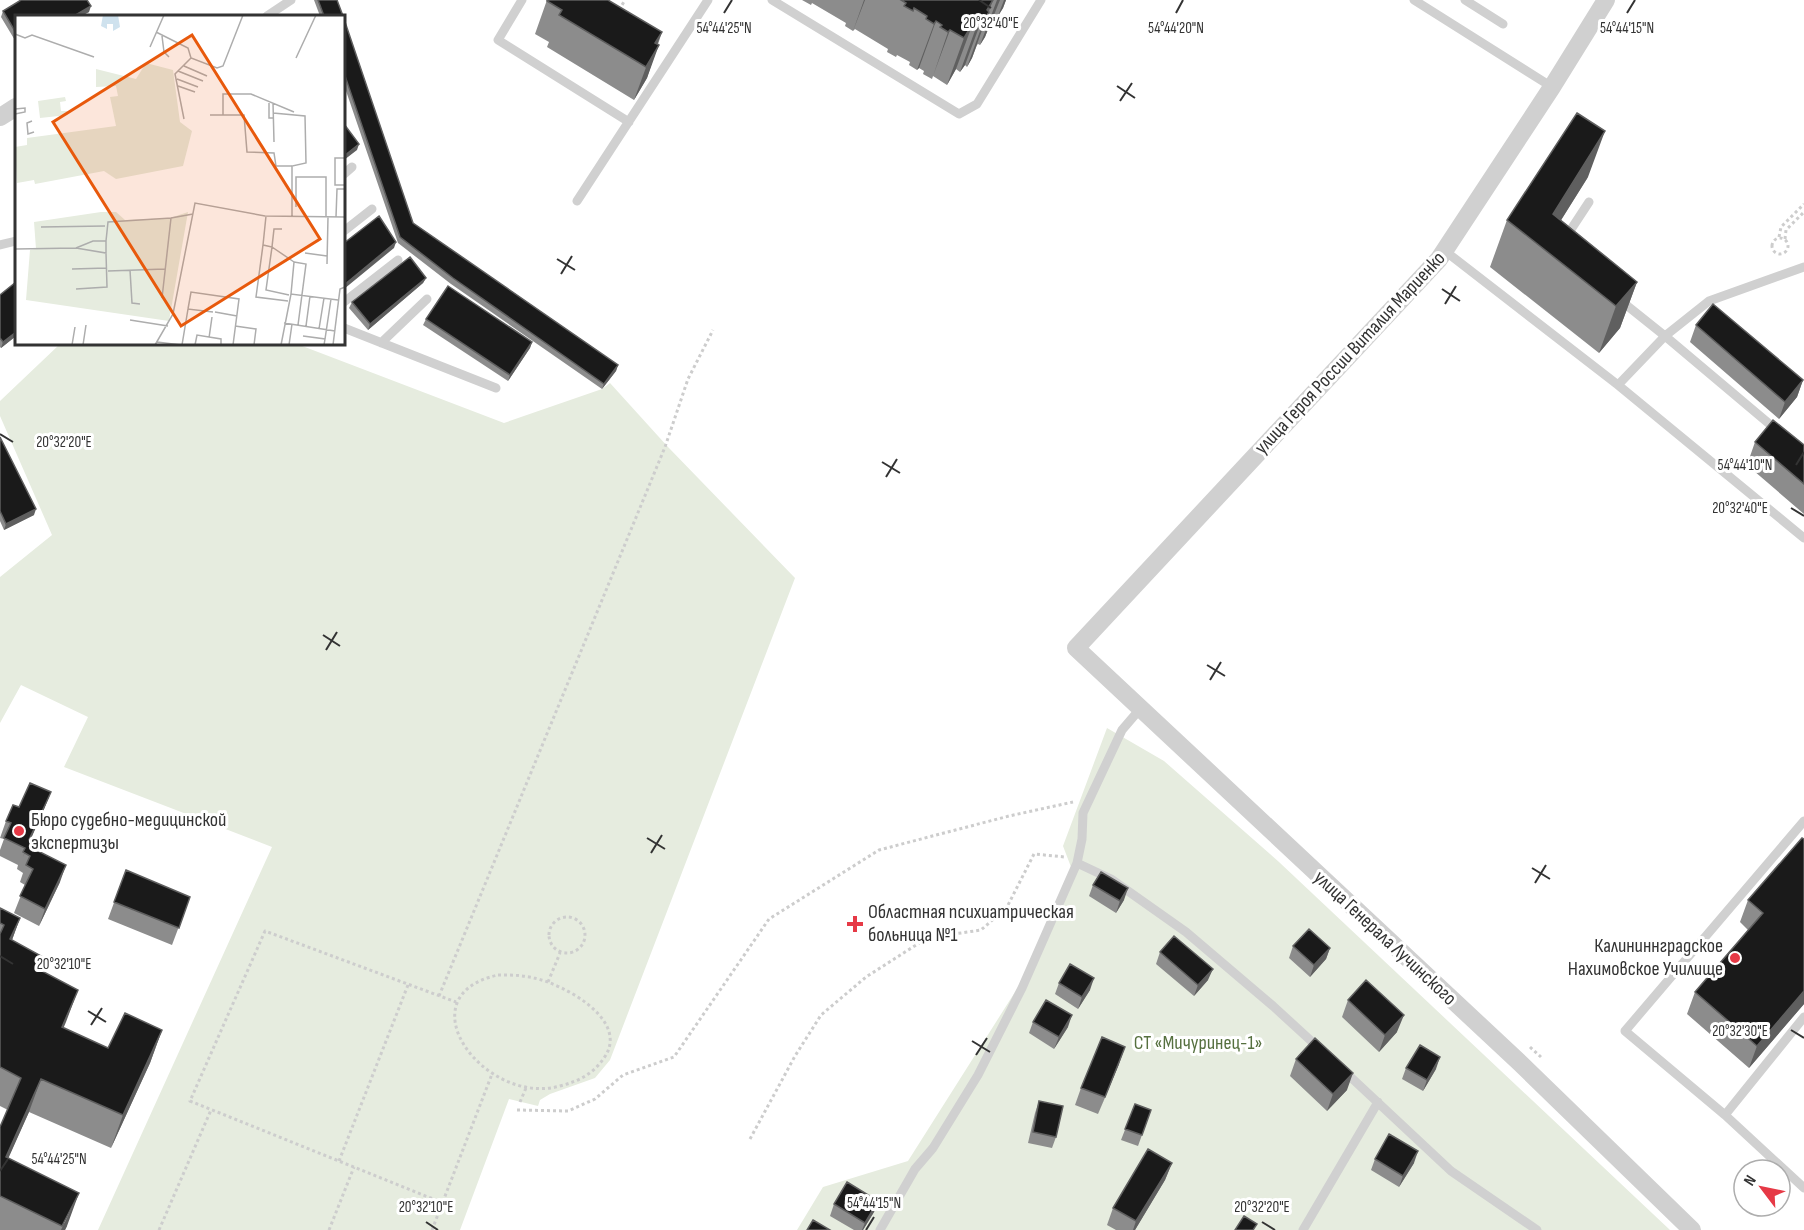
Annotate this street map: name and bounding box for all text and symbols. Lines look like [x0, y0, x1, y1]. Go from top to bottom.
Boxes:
text: 20°32'40"E [963, 14, 1019, 33]
inset map [15, 15, 345, 345]
text: 54°44'25"N [696, 19, 752, 38]
text: 54°44'20"N [1148, 19, 1204, 38]
text: 54°44'15"N [1600, 19, 1654, 38]
street label: улица Героя России Виталия Мариенко [1250, 247, 1450, 459]
text: 20°32'20"E [36, 433, 92, 452]
text: 54°44'10"N [1718, 456, 1772, 475]
text: 20°32'40"E [1712, 499, 1768, 518]
place label: Бюро судебно-медицинской экспертизы [31, 808, 226, 855]
marker: Бюро судебно-медицинской экспертизы [12, 824, 26, 838]
street label: улица Генерала Лучинского [1309, 866, 1461, 1010]
place label: Областная психиатрическая больница №1 [868, 900, 1074, 947]
marker: Областная психиатрическая больница №1 [846, 915, 864, 933]
place label: Калининнградское Нахимовское Училище [1568, 934, 1723, 981]
marker: Калининнградское Нахимовское Училище [1728, 951, 1742, 965]
text: 20°32'10"E [37, 955, 91, 974]
text: 20°32'30"E [1712, 1022, 1768, 1041]
park label: СТ «Мичуринец-1» [1134, 1031, 1262, 1055]
text: 54°44'25"N [31, 1150, 87, 1169]
north arrow [1732, 1158, 1792, 1218]
text: N [1740, 1172, 1761, 1190]
text: 54°44'15"N [847, 1194, 901, 1213]
text: 20°32'10"E [399, 1198, 453, 1217]
text: 20°32'20"E [1234, 1198, 1290, 1217]

